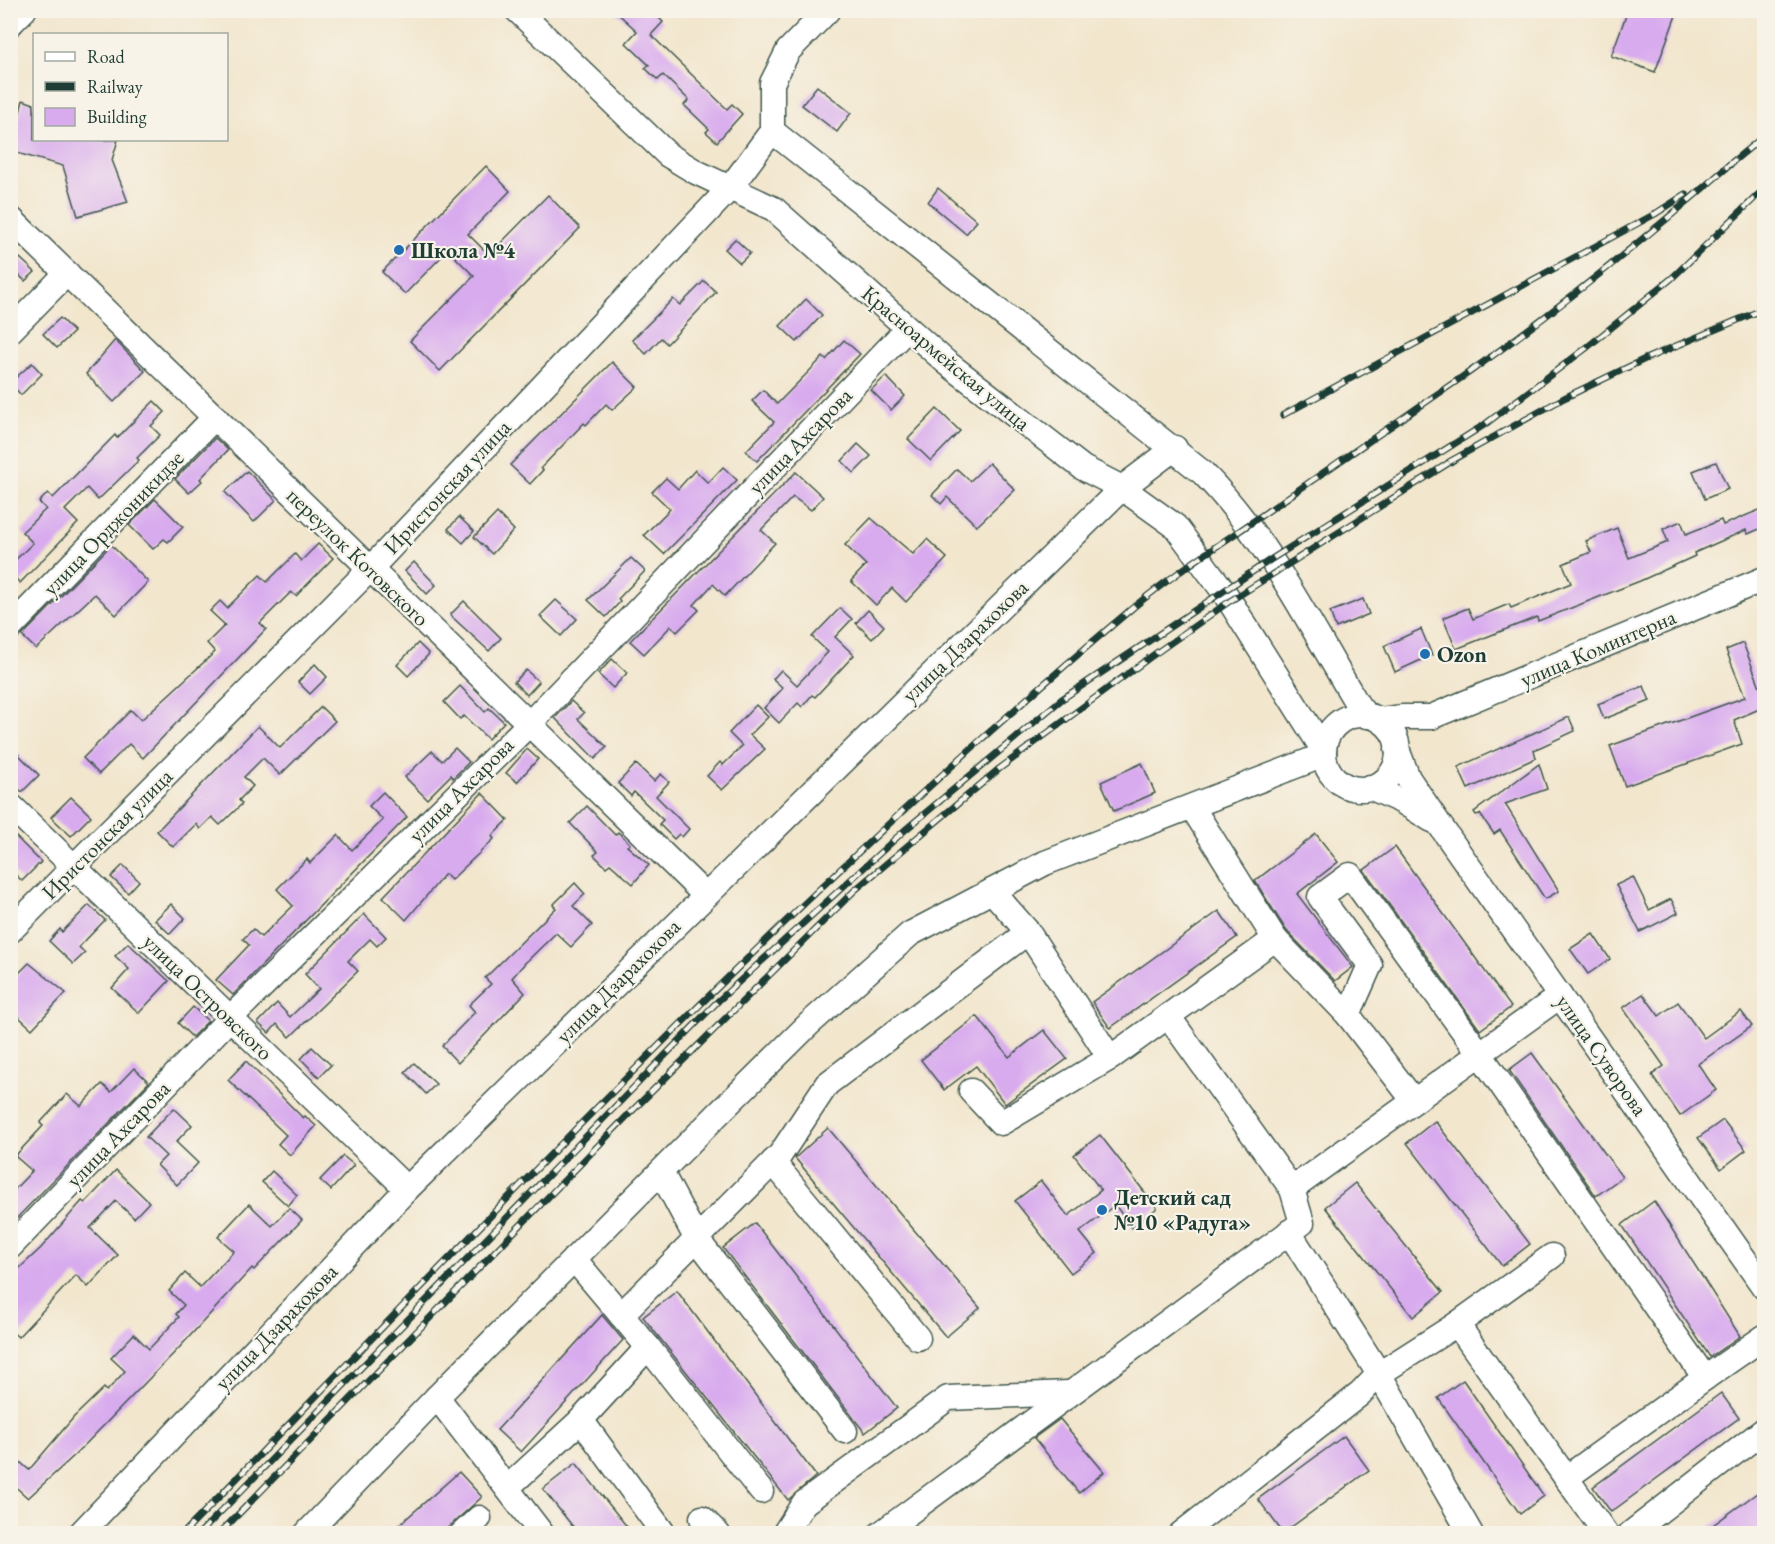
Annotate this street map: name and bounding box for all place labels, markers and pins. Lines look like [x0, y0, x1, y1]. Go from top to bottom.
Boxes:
place label: Школа №4 [411, 236, 515, 265]
marker: Школа №4 [392, 243, 406, 257]
place label: Ozon [1437, 640, 1487, 669]
marker: Ozon [1418, 647, 1432, 661]
place label: Детский сад №10 «Радуга» [1114, 1183, 1251, 1237]
marker: Детский сад №10 «Радуга» [1095, 1203, 1109, 1217]

